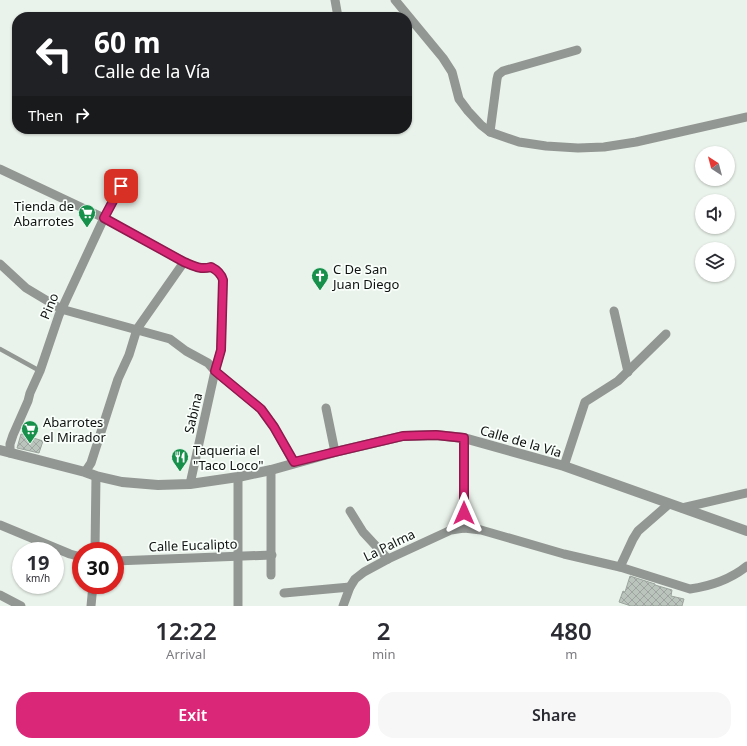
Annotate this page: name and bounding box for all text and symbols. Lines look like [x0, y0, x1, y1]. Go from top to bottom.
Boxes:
text: 60 m [94, 23, 161, 61]
icon: left [28, 28, 80, 80]
text: Calle de la Vía [94, 59, 210, 83]
icon: right [71, 104, 93, 126]
text: Then [28, 105, 63, 125]
north arrow [695, 146, 735, 186]
map controls [695, 146, 735, 282]
pin [104, 169, 138, 203]
icon: arrive [110, 175, 132, 197]
button: sound [695, 194, 735, 234]
place label: Tienda de Abarrotes [14, 197, 74, 230]
supermarket icon: Tienda de Abarrotes [77, 203, 97, 228]
button: layers [695, 242, 735, 282]
place label: C De San Juan Diego [331, 260, 399, 293]
church icon: C De San Juan Diego [310, 266, 330, 291]
street label: Pino [35, 290, 63, 322]
street label: Sabina [180, 391, 206, 435]
place label: Abarrotes el Mirador [43, 413, 106, 446]
supermarket icon: Abarrotes el Mirador [20, 419, 40, 444]
street label: Calle de la Vía [478, 421, 564, 461]
place label: Taqueria el "Taco Loco" [193, 441, 264, 474]
restaurant icon: Taqueria el "Taco Loco" [170, 447, 190, 472]
position arrow [443, 492, 485, 534]
street label: La Palma [360, 525, 418, 565]
street label: Calle Eucalipto [148, 534, 238, 556]
speed limit sign: 30 [72, 542, 124, 594]
text: 19 [27, 549, 49, 576]
text: km/h [26, 571, 50, 585]
text: 12:22 [155, 614, 217, 647]
text: 2 [377, 614, 391, 647]
text: 480 [551, 614, 592, 647]
text: Arrival [166, 645, 206, 663]
text: min [372, 645, 395, 663]
text: m [565, 645, 577, 663]
button: Exit [16, 692, 370, 738]
button: Share [378, 692, 731, 738]

